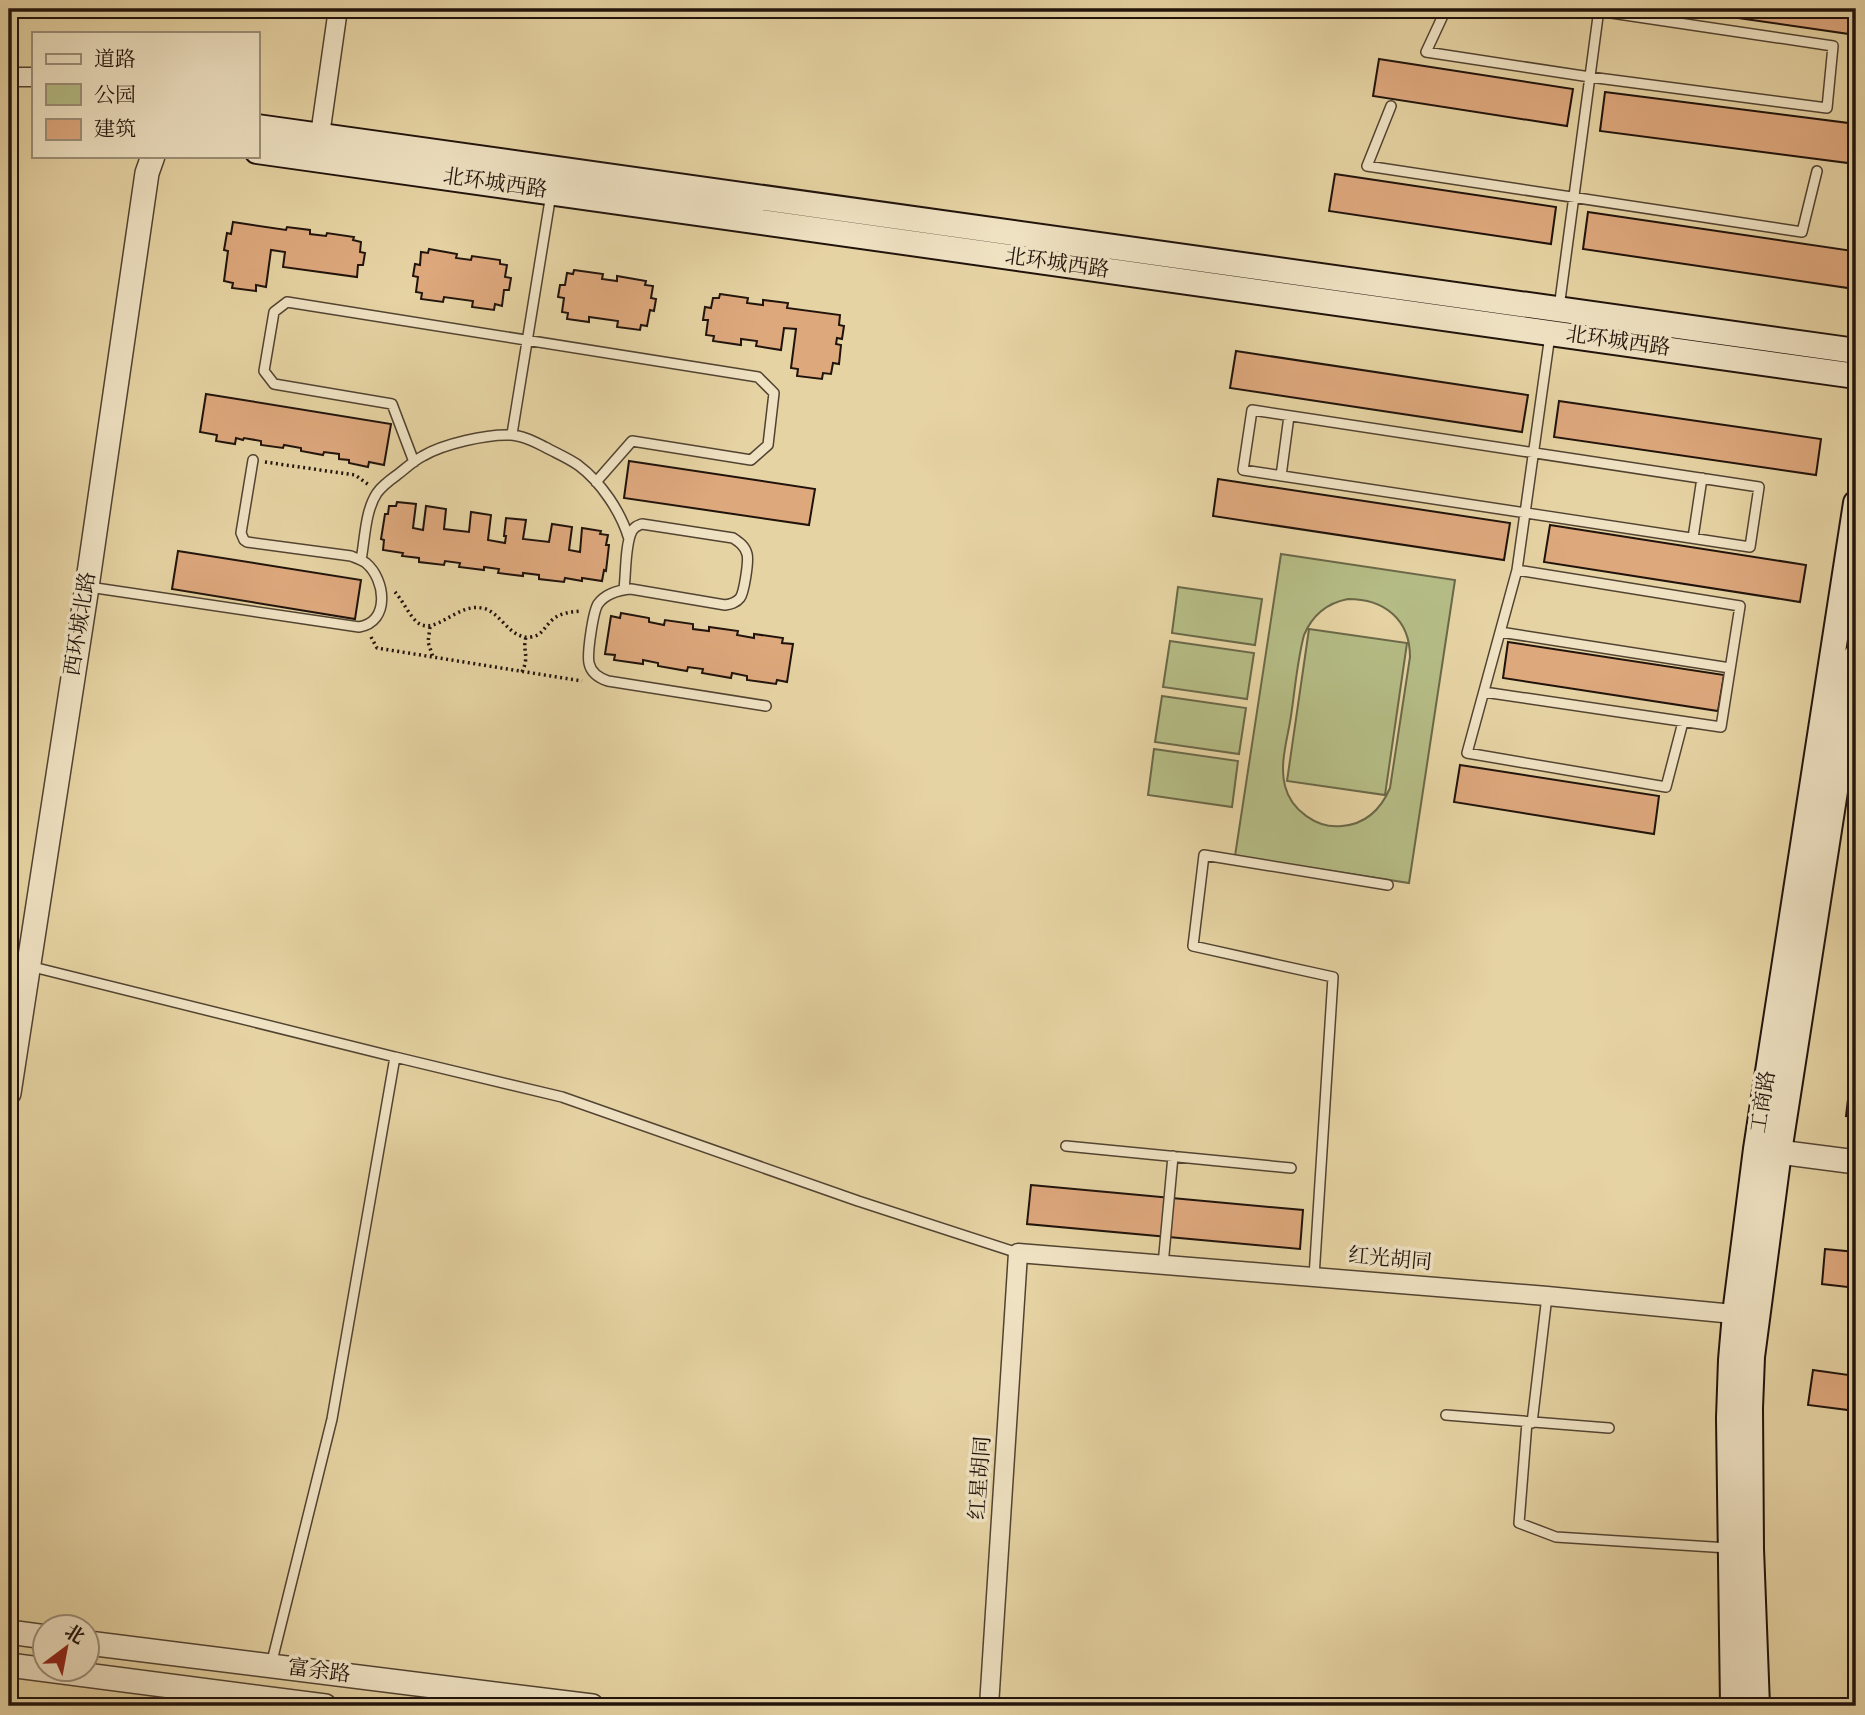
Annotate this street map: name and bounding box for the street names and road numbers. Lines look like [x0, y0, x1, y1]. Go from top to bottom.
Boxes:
street label: 北环城西路 [441, 163, 549, 205]
street label: 北环城西路 [1003, 243, 1111, 285]
street label: 北环城西路 [1564, 321, 1672, 363]
street label: 西环城北路 [59, 570, 103, 678]
street label: 工商路 [1746, 1069, 1782, 1135]
street label: 红光胡同 [1347, 1243, 1433, 1277]
street label: 红星胡同 [965, 1435, 997, 1521]
street label: 富余路 [286, 1655, 352, 1689]

